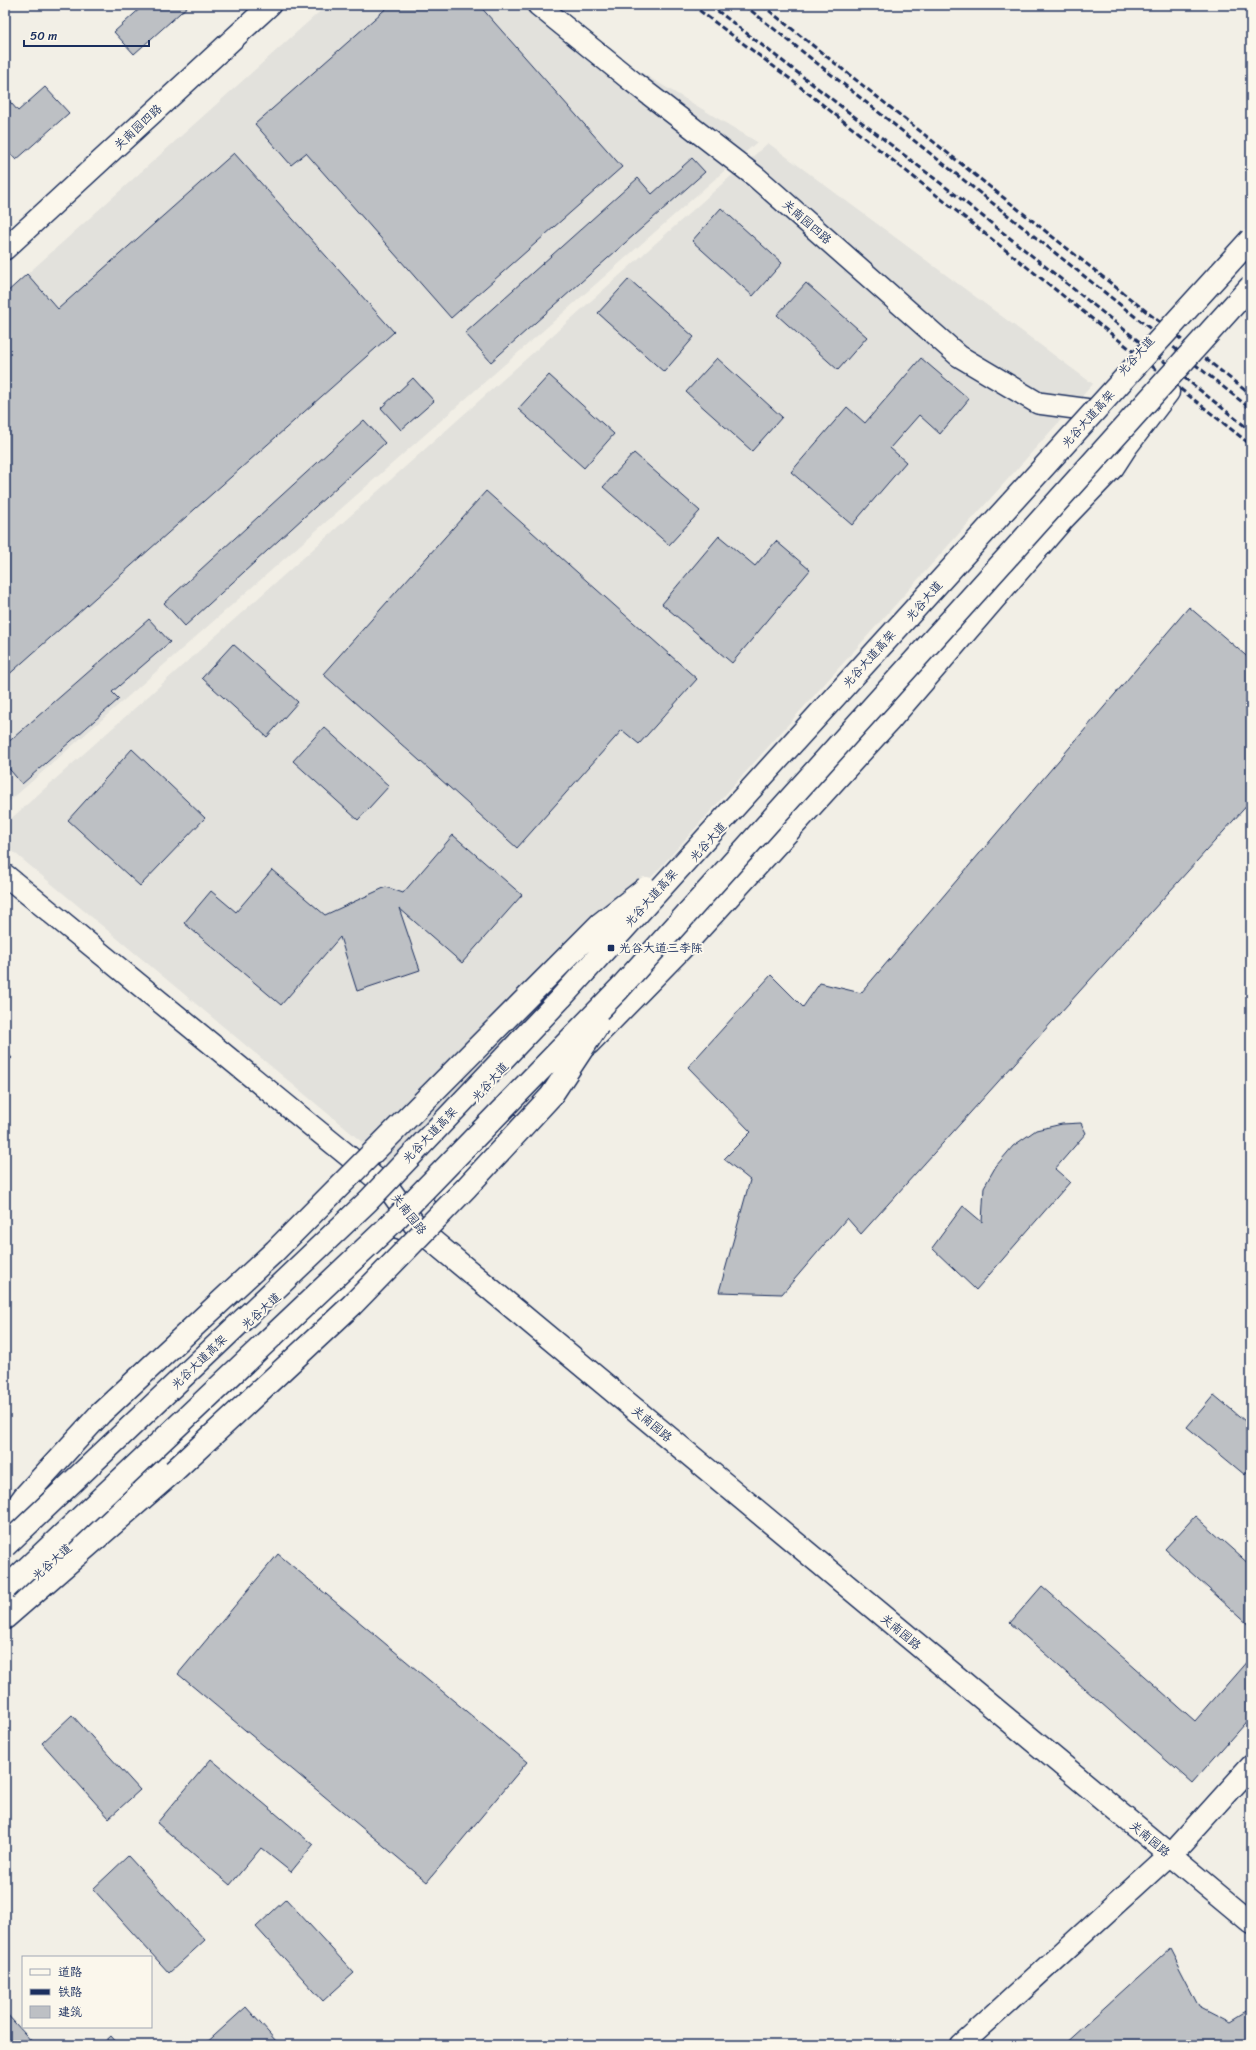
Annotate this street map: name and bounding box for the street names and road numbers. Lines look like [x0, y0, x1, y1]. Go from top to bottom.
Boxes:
street label: 关南园四路 [109, 98, 167, 156]
street label: 关南园四路 [777, 194, 837, 250]
street label: 光谷大道 [1112, 331, 1160, 381]
street label: 光谷大道高架 [1056, 385, 1120, 453]
street label: 光谷大道 [900, 576, 948, 626]
street label: 光谷大道高架 [837, 625, 901, 693]
street label: 光谷大道 [684, 817, 732, 867]
street label: 光谷大道高架 [619, 864, 683, 932]
street label: 光谷大道 [466, 1057, 514, 1107]
street label: 光谷大道高架 [397, 1101, 463, 1169]
street label: 关南园路 [386, 1188, 432, 1240]
street label: 光谷大道 [236, 1287, 286, 1335]
street label: 光谷大道高架 [165, 1329, 233, 1395]
street label: 关南园路 [627, 1400, 677, 1448]
street label: 光谷大道 [27, 1538, 77, 1586]
street label: 关南园路 [876, 1608, 926, 1656]
street label: 关南园路 [1125, 1815, 1175, 1863]

